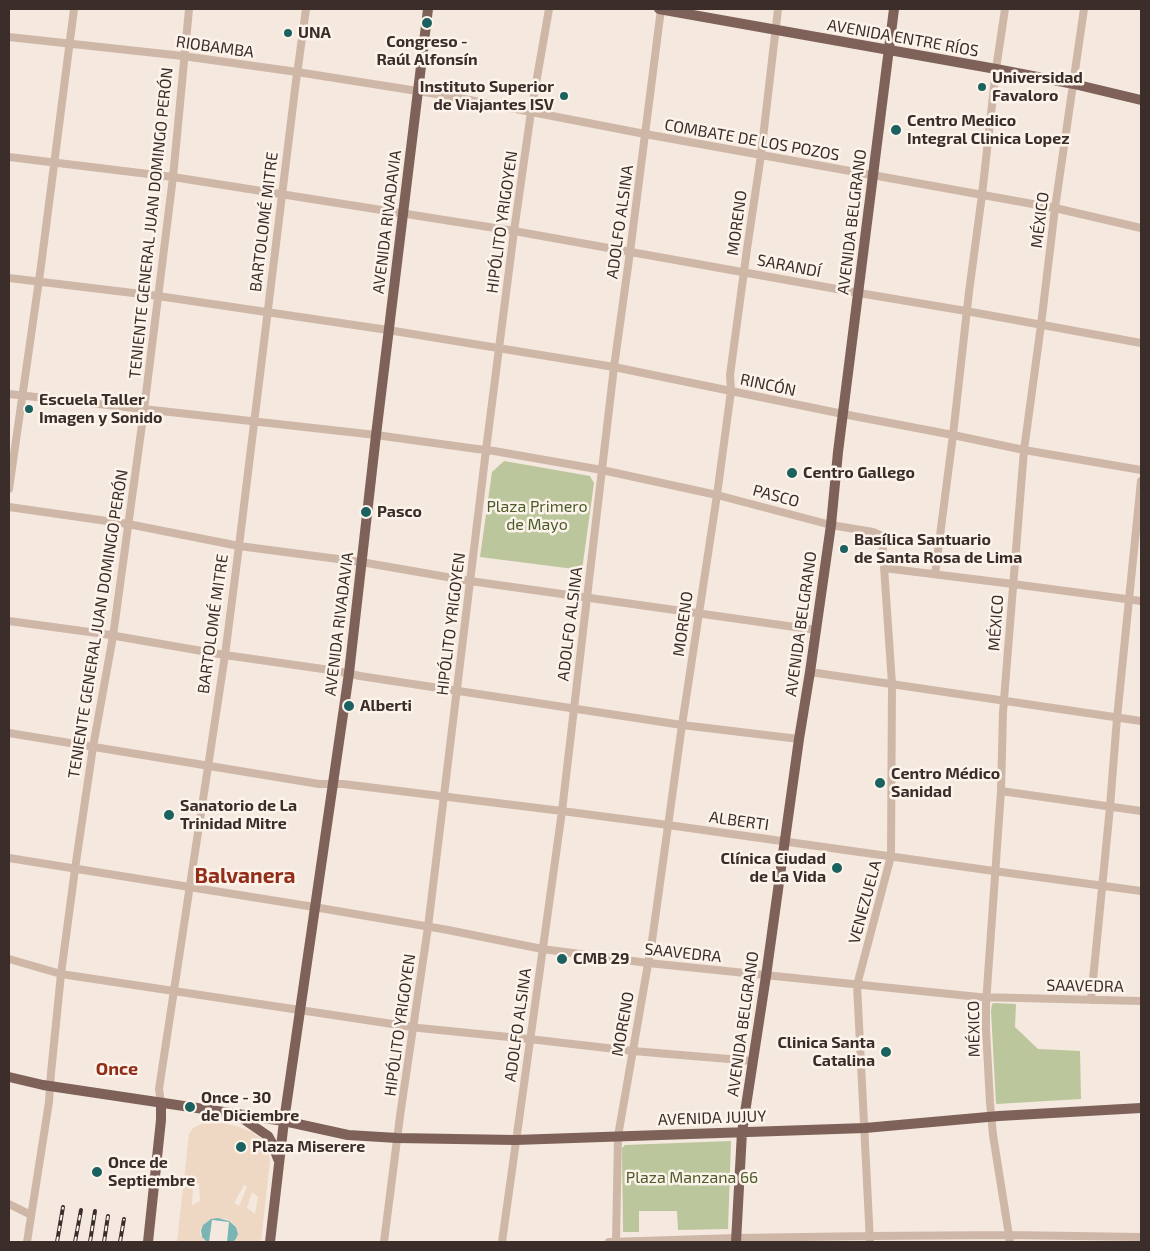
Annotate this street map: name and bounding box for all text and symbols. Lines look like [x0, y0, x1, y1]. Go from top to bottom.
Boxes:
street label: AVENIDA ENTRE RÍOS [826, 15, 980, 61]
marker: Congreso - Raúl Alfonsín [420, 16, 434, 30]
place label: UNA [298, 23, 331, 43]
marker: UNA [282, 27, 294, 39]
street label: RIOBAMBA [175, 32, 255, 62]
place label: Congreso - Raúl Alfonsín [376, 32, 478, 70]
street label: TENIENTE GENERAL JUAN DOMINGO PERÓN [125, 66, 177, 380]
place label: Universidad Favaloro [992, 68, 1083, 106]
place label: Instituto Superior de Viajantes ISV [420, 77, 554, 115]
marker: Universidad Favaloro [976, 81, 988, 93]
marker: Instituto Superior de Viajantes ISV [558, 90, 570, 102]
place label: Centro Medico Integral Clinica Lopez [907, 111, 1070, 149]
street label: COMBATE DE LOS POZOS [663, 115, 841, 165]
marker: Centro Medico Integral Clinica Lopez [889, 123, 903, 137]
street label: AVENIDA BELGRANO [834, 148, 870, 296]
street label: AVENIDA RIVADAVIA [369, 149, 405, 295]
street label: HIPÓLITO YRIGOYEN [482, 150, 522, 294]
street label: BARTOLOMÉ MITRE [246, 151, 282, 293]
street label: ADOLFO ALSINA [603, 164, 637, 280]
street label: MORENO [723, 189, 751, 257]
street label: MÉXICO [1027, 191, 1053, 249]
street label: SARANDÍ [755, 250, 823, 282]
street label: RINCÓN [738, 370, 798, 400]
place label: Escuela Taller Imagen y Sonido [39, 390, 163, 428]
marker: Escuela Taller Imagen y Sonido [23, 403, 35, 415]
place label: Centro Gallego [803, 463, 915, 483]
marker: Centro Gallego [785, 466, 799, 480]
street label: TENIENTE GENERAL JUAN DOMINGO PERÓN [64, 468, 132, 780]
street label: PASCO [751, 481, 801, 511]
park label: Plaza Primero de Mayo [486, 497, 588, 535]
place label: Pasco [377, 502, 422, 522]
marker: Pasco [359, 505, 373, 519]
place label: Basílica Santuario de Santa Rosa de Lima [854, 530, 1022, 568]
marker: Basílica Santuario de Santa Rosa de Lima [838, 543, 850, 555]
street label: AVENIDA BELGRANO [781, 550, 821, 698]
street label: AVENIDA RIVADAVIA [321, 551, 357, 697]
street label: HIPÓLITO YRIGOYEN [433, 552, 469, 696]
street label: BARTOLOMÉ MITRE [194, 553, 232, 695]
street label: ADOLFO ALSINA [553, 566, 587, 682]
street label: MORENO [669, 590, 697, 658]
street label: MÉXICO [984, 594, 1008, 652]
place label: Alberti [360, 696, 412, 716]
marker: Alberti [342, 699, 356, 713]
place label: Centro Médico Sanidad [891, 764, 1000, 802]
marker: Centro Médico Sanidad [873, 776, 887, 790]
place label: Sanatorio de La Trinidad Mitre [180, 796, 297, 834]
street label: ALBERTI [708, 807, 770, 835]
marker: Sanatorio de La Trinidad Mitre [162, 808, 176, 822]
place label: Clínica Ciudad de La Vida [721, 849, 826, 887]
street label: VENEZUELA [845, 858, 885, 946]
marker: Clínica Ciudad de La Vida [830, 861, 844, 875]
district label: Balvanera [195, 863, 295, 889]
street label: SAAVEDRA [643, 939, 723, 967]
place label: CMB 29 [573, 949, 629, 969]
street label: AVENIDA BELGRANO [723, 950, 763, 1098]
marker: CMB 29 [555, 952, 569, 966]
street label: HIPÓLITO YRIGOYEN [380, 953, 420, 1097]
street label: ADOLFO ALSINA [501, 967, 535, 1083]
street label: SAAVEDRA [1046, 976, 1124, 996]
street label: MORENO [608, 990, 638, 1058]
street label: MÉXICO [964, 1001, 984, 1057]
place label: Clinica Santa Catalina [777, 1033, 875, 1071]
marker: Clinica Santa Catalina [879, 1045, 893, 1059]
district label: Once [96, 1058, 138, 1080]
place label: Once - 30 de Diciembre [201, 1088, 299, 1126]
marker: Once - 30 de Diciembre [183, 1100, 197, 1114]
street label: AVENIDA JUJUY [657, 1107, 767, 1129]
place label: Plaza Miserere [252, 1137, 365, 1157]
marker: Plaza Miserere [234, 1140, 248, 1154]
place label: Once de Septiembre [108, 1153, 195, 1191]
marker: Once de Septiembre [90, 1165, 104, 1179]
park label: Plaza Manzana 66 [626, 1168, 758, 1188]

